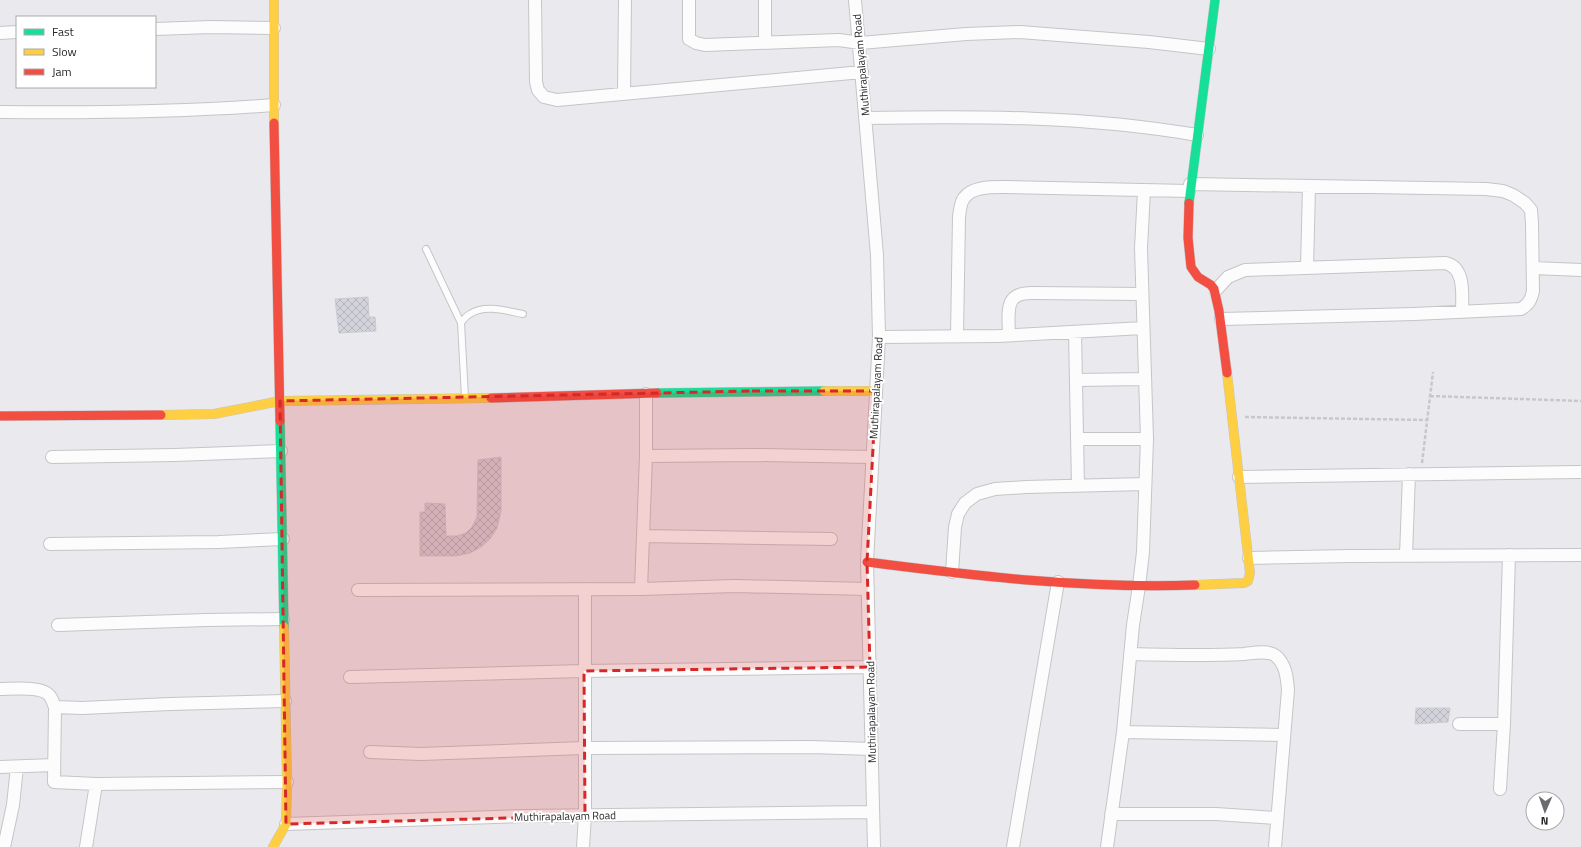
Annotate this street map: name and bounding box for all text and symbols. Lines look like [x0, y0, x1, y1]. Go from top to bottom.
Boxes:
street label: Muthirapalayam Road [849, 13, 873, 117]
legend [16, 16, 156, 88]
text: Fast [52, 22, 75, 41]
text: Slow [52, 42, 77, 61]
text: Jam [52, 62, 72, 81]
street label: Muthirapalayam Road [865, 336, 887, 439]
street label: Muthirapalayam Road [862, 661, 880, 763]
north arrow [1525, 791, 1565, 831]
street label: Muthirapalayam Road [514, 807, 616, 825]
text: N [1541, 813, 1549, 829]

